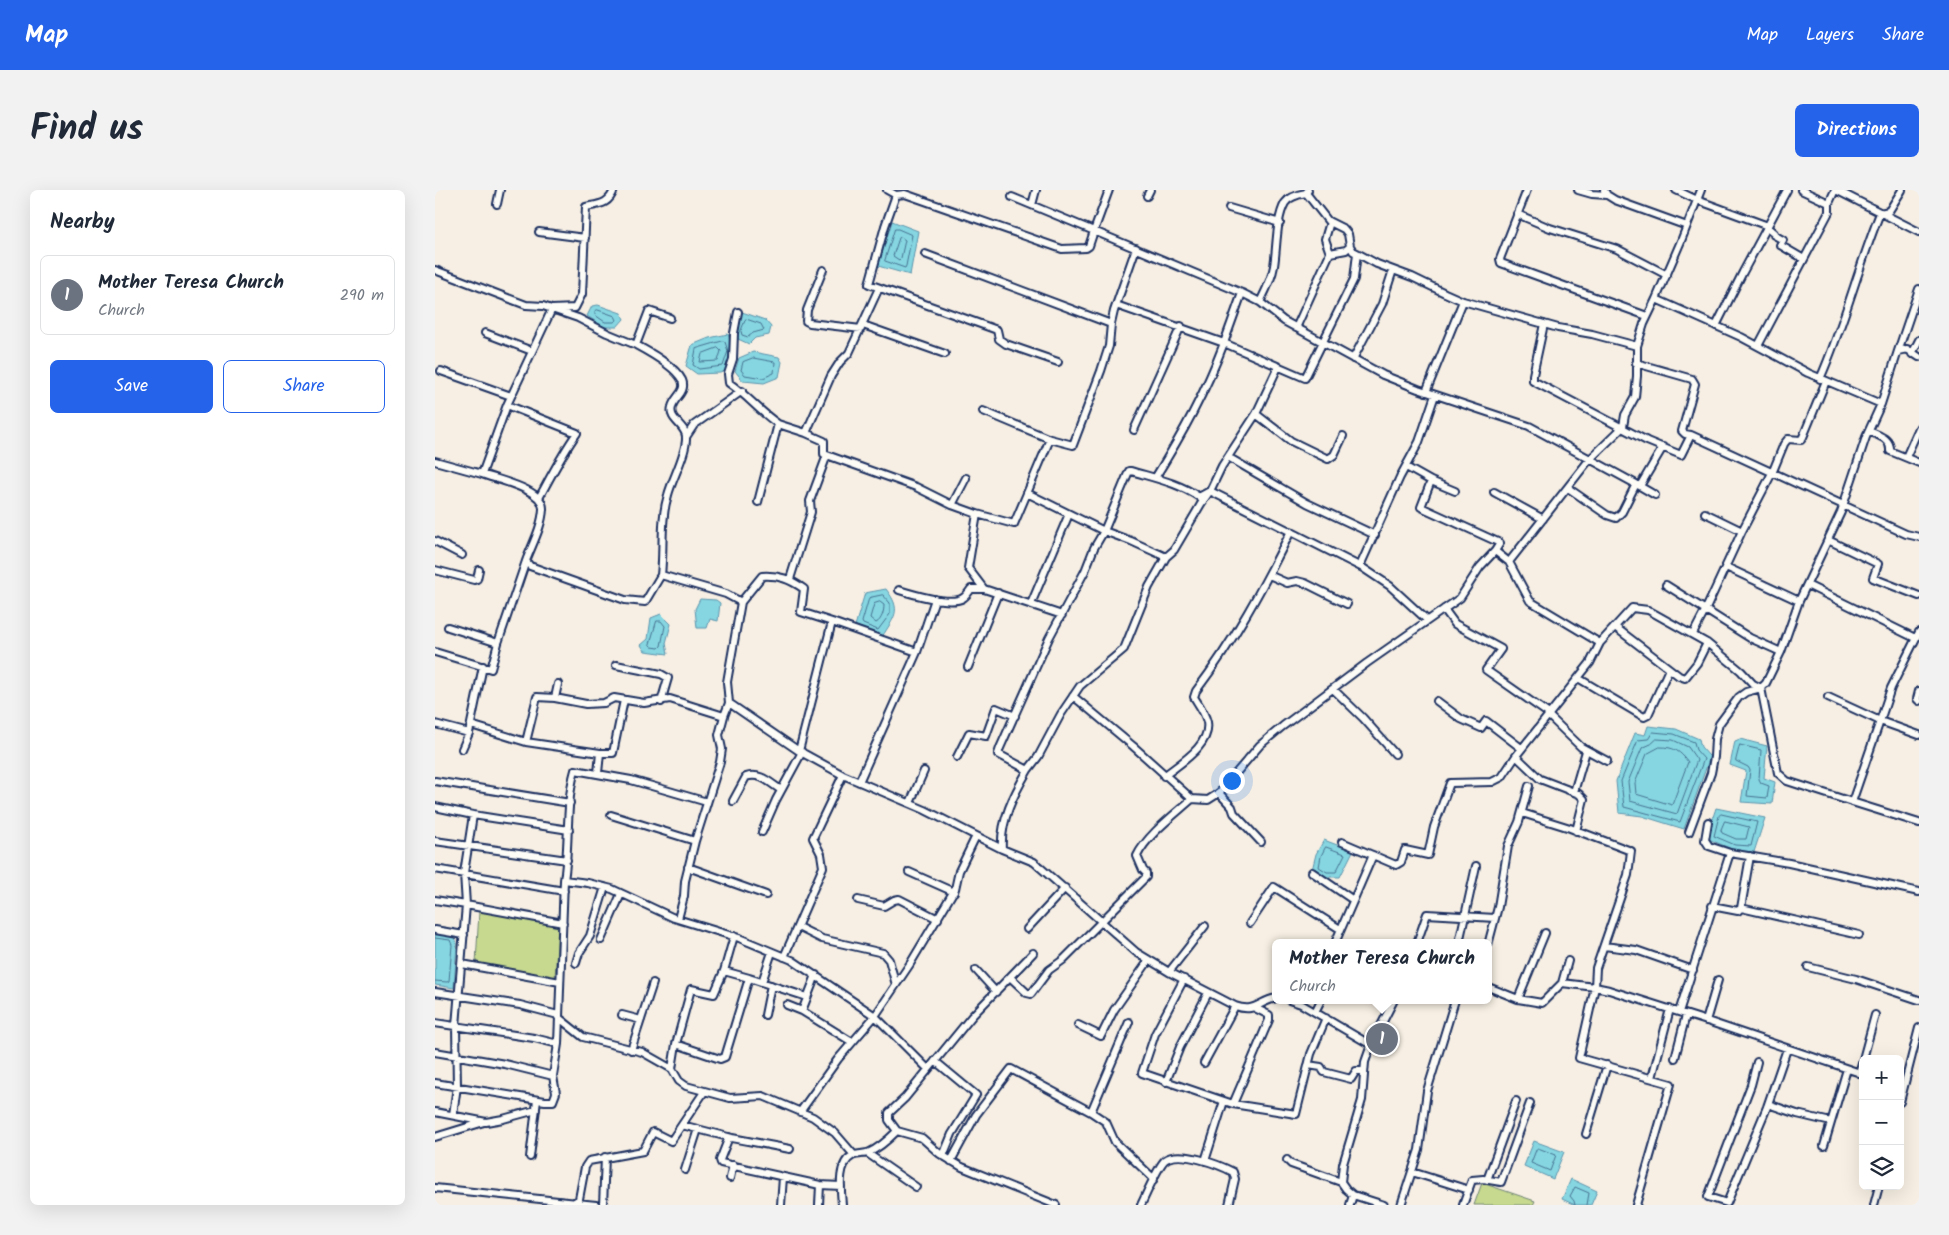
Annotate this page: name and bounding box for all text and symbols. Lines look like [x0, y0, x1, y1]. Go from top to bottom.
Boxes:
text: Map [25, 16, 68, 55]
text: Map [1747, 21, 1778, 50]
text: Layers [1806, 21, 1854, 50]
text: Share [1882, 21, 1924, 50]
text: Find us [30, 102, 143, 158]
button: Directions [1795, 104, 1919, 157]
text: Nearby [50, 206, 115, 239]
text: Mother Teresa Church [98, 268, 284, 298]
text: 1 [65, 283, 69, 308]
text: 290 m [340, 283, 384, 308]
text: Church [98, 298, 145, 323]
button: Save [50, 360, 213, 413]
button: Share [223, 360, 385, 413]
your location [1219, 768, 1245, 794]
popup [1272, 939, 1492, 1004]
text: Mother Teresa Church [1289, 944, 1475, 974]
text: Church [1289, 974, 1336, 999]
pin: 1 [1366, 1020, 1398, 1058]
map controls [1859, 1055, 1904, 1190]
button: + [1859, 1055, 1904, 1100]
button: − [1859, 1100, 1904, 1145]
button: layers [1859, 1145, 1904, 1190]

